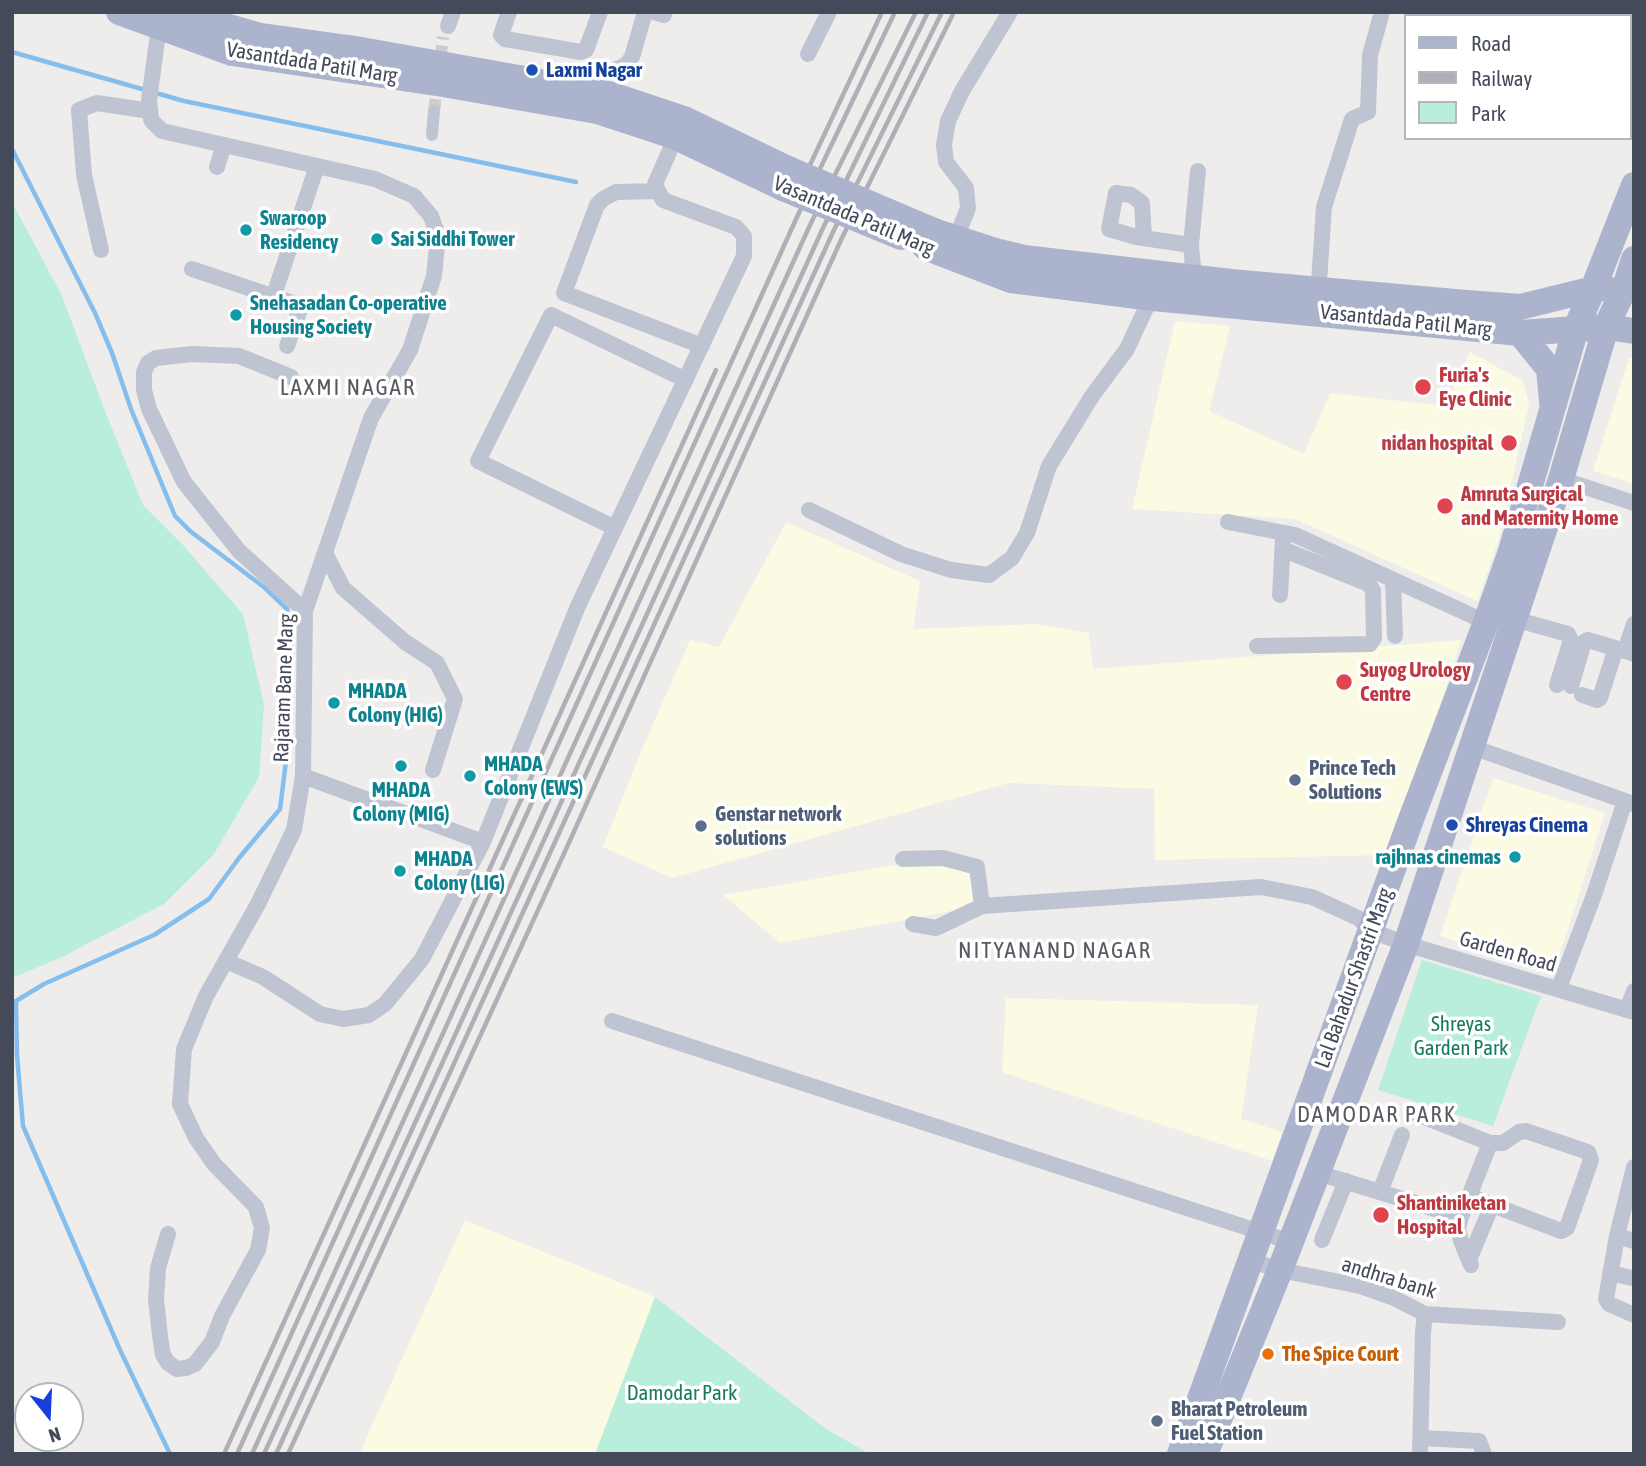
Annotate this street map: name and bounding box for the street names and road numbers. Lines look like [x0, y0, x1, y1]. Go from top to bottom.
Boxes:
street label: Vasantdada Patil Marg [225, 37, 399, 89]
street label: Vasantdada Patil Marg [770, 171, 938, 261]
street label: Vasantdada Patil Marg [1319, 299, 1493, 343]
street label: Rajaram Bane Marg [269, 613, 299, 763]
street label: Lal Bahadur Shastri Marg [1310, 885, 1398, 1071]
street label: Garden Road [1457, 926, 1559, 978]
street label: andhra bank [1339, 1252, 1439, 1304]

